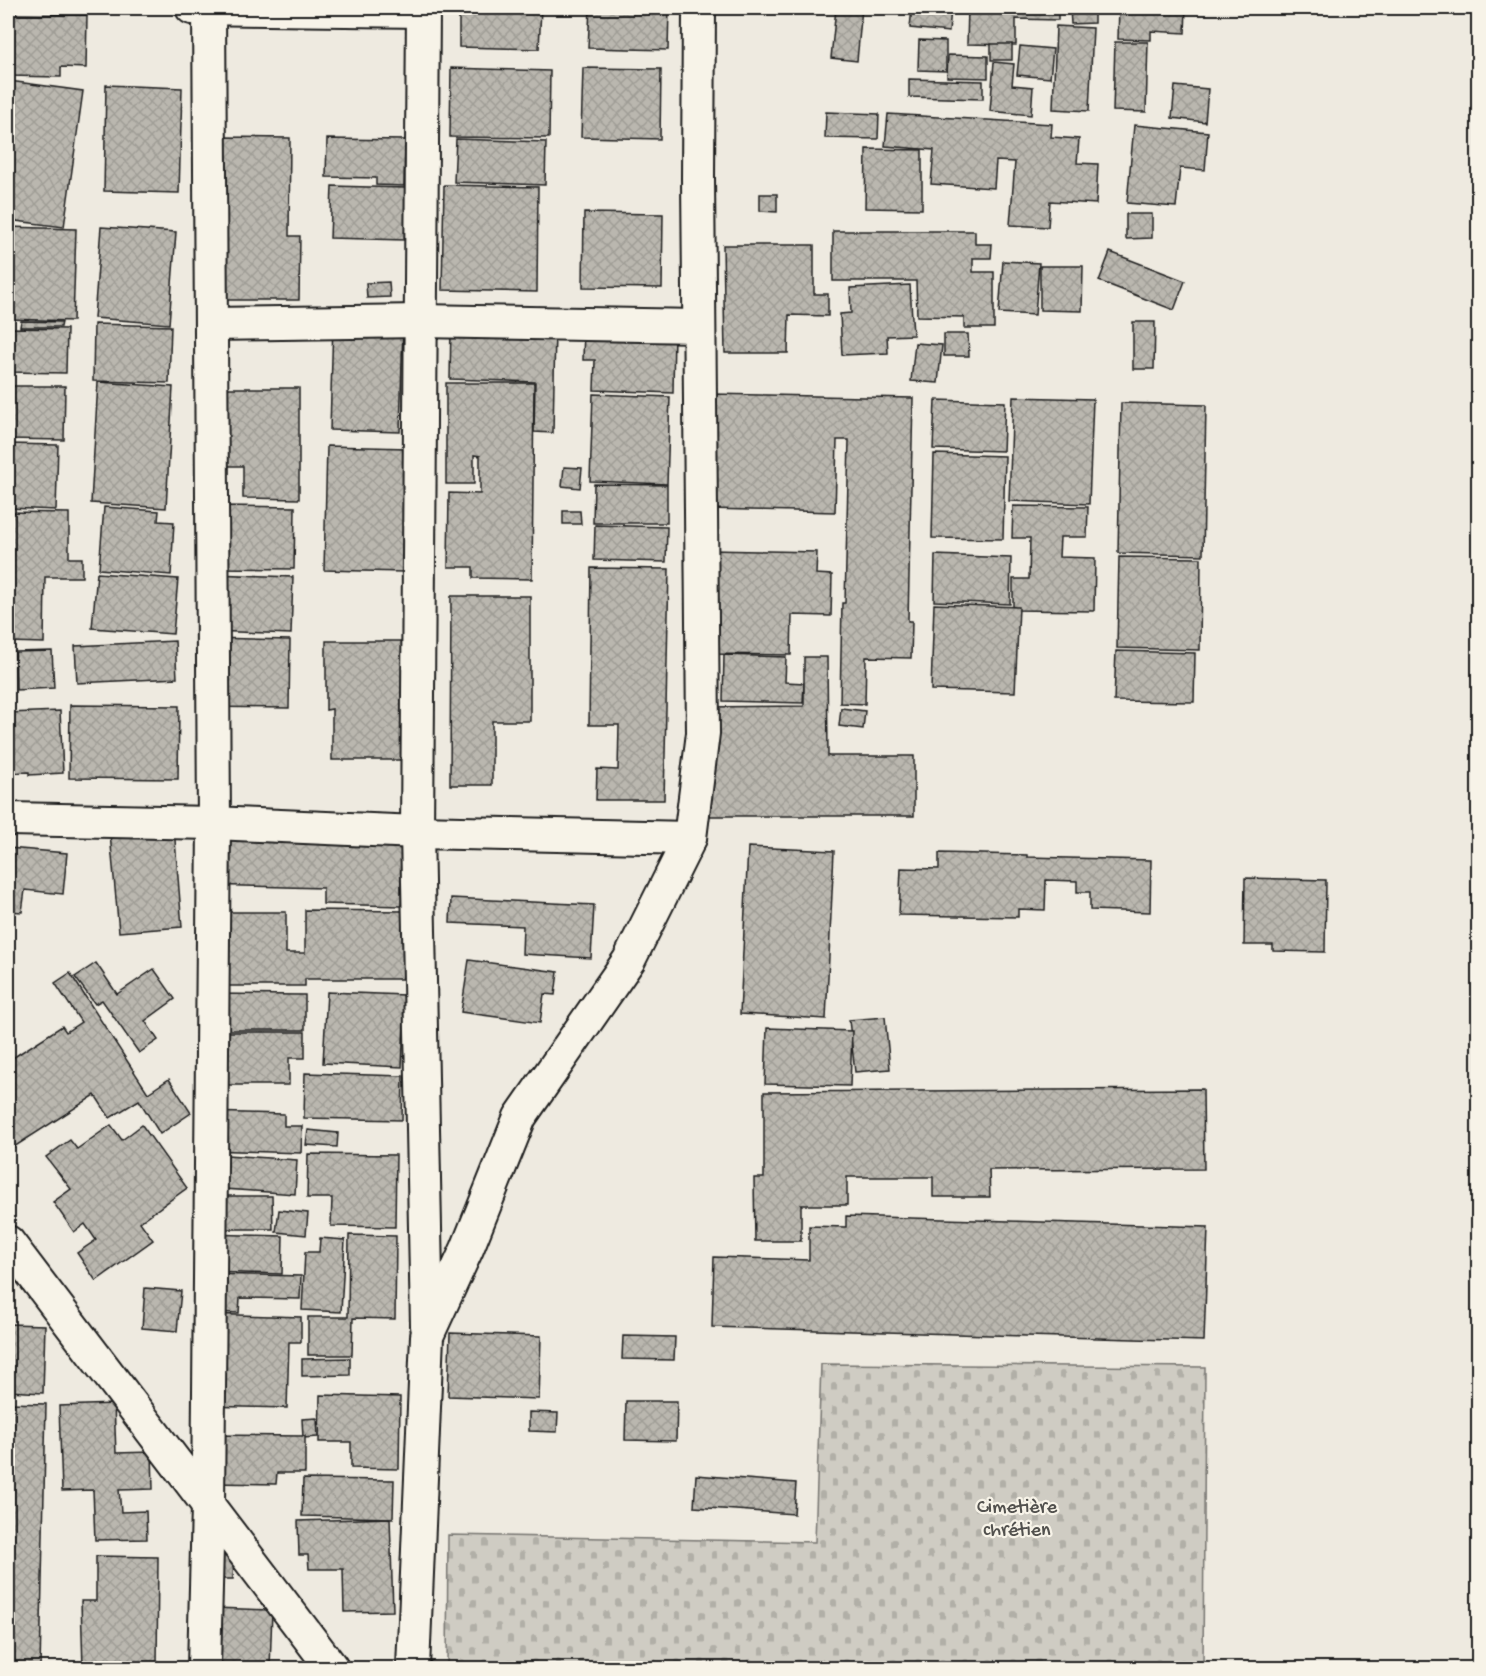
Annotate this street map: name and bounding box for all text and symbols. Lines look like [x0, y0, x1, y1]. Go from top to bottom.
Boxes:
park label: Cimetière chrétien [977, 1497, 1058, 1543]

